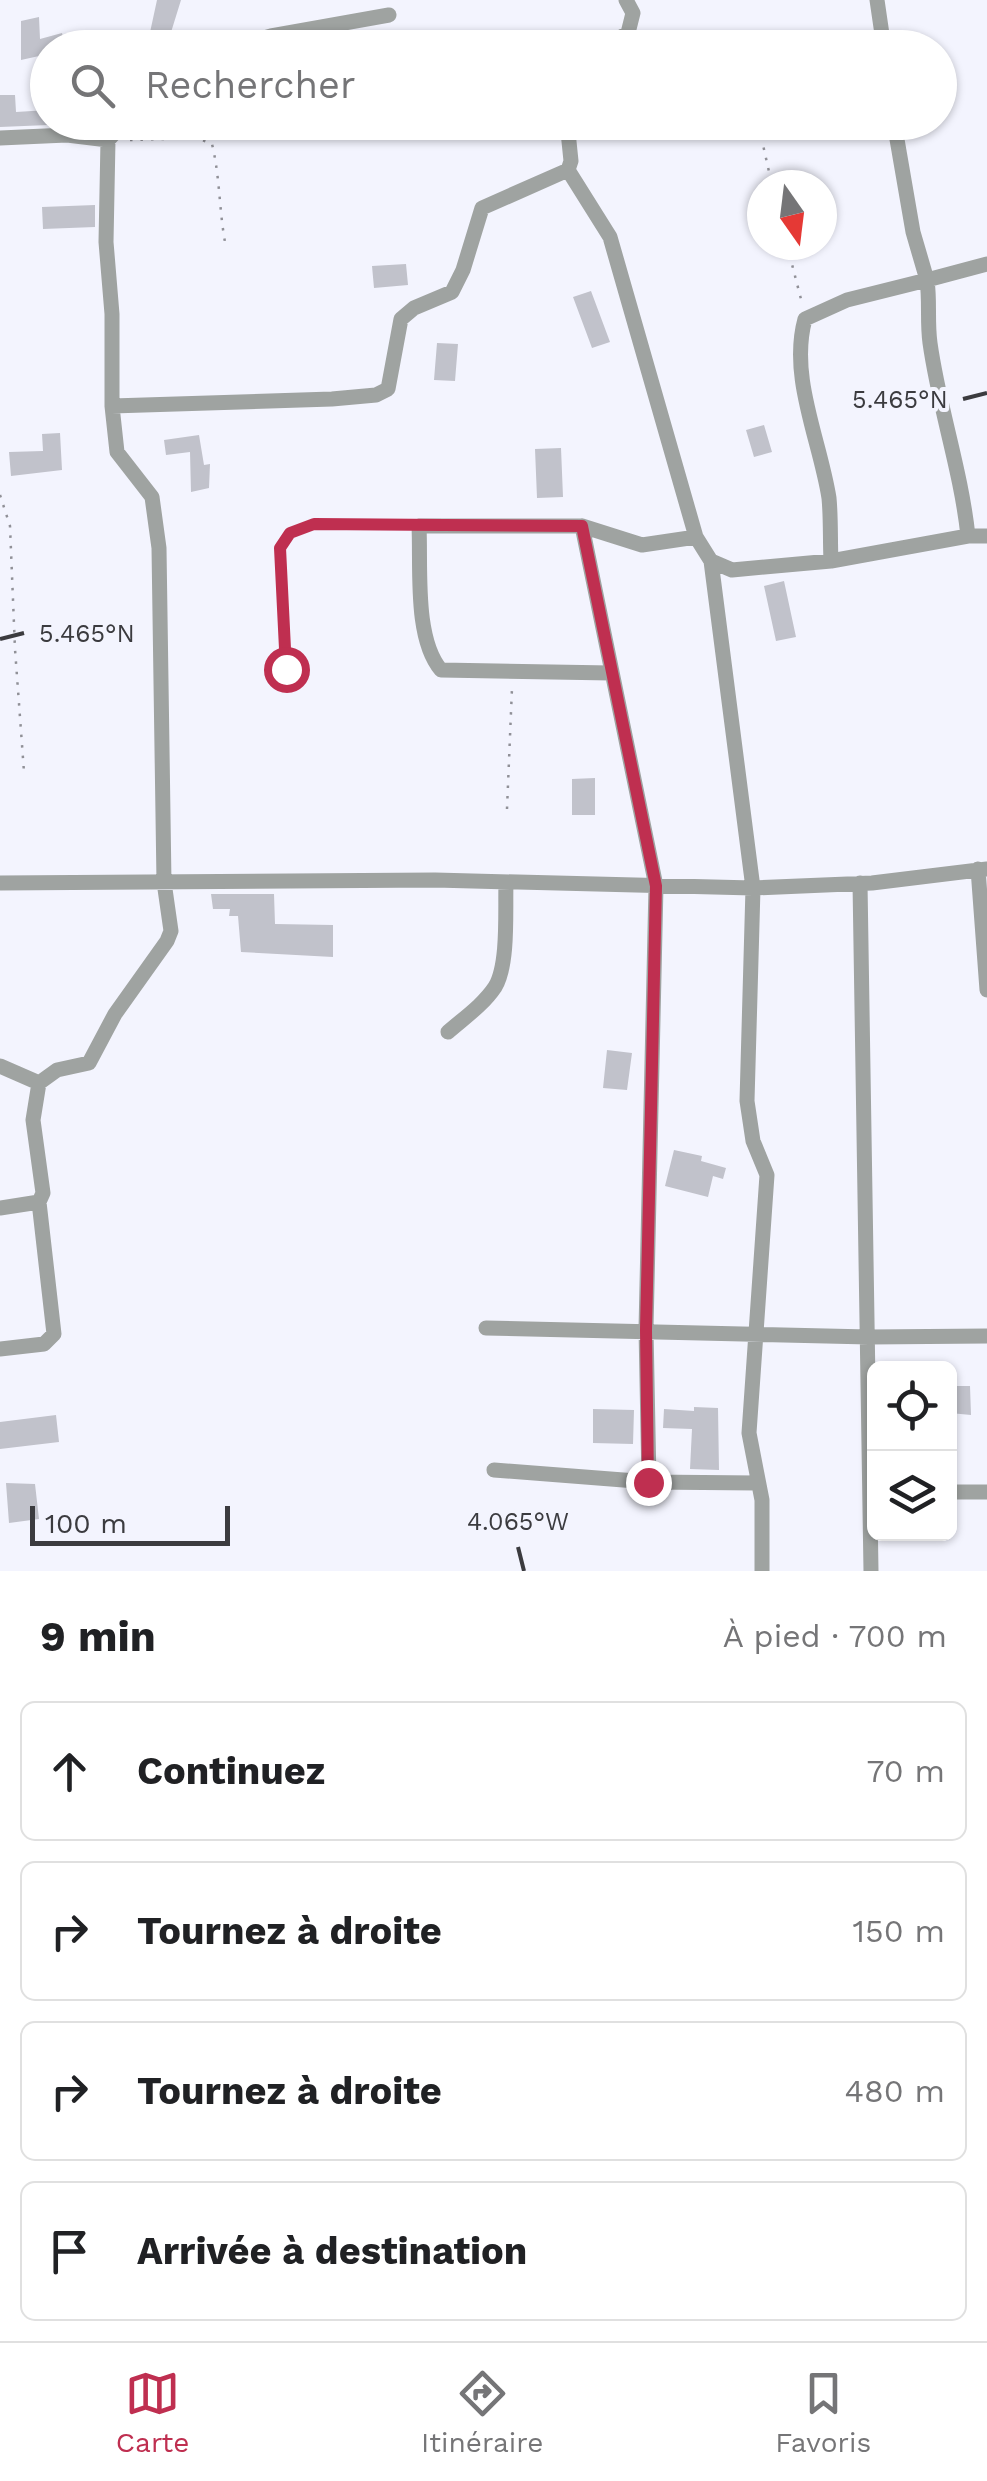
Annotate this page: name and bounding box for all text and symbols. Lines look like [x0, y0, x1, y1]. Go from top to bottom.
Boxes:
search box [30, 30, 957, 140]
icon: search [65, 58, 120, 113]
text: Rechercher [145, 63, 355, 107]
north arrow [747, 170, 837, 260]
text: 5.465°N [852, 385, 948, 414]
text: 5.465°N [39, 619, 135, 648]
route start [264, 647, 310, 693]
map controls [867, 1361, 957, 1541]
button: locate [867, 1361, 957, 1451]
button: layers [867, 1451, 957, 1541]
route end [626, 1460, 672, 1506]
scale bar [30, 1501, 230, 1546]
text: 100 m [45, 1507, 127, 1540]
text: 4.065°W [467, 1507, 569, 1536]
text: 9 min [40, 1612, 156, 1661]
text: À pied · 700 m [723, 1617, 947, 1655]
icon: ahead [42, 1744, 97, 1799]
text: Continuez [137, 1749, 325, 1793]
text: 70 m [866, 1752, 945, 1790]
icon: right [42, 1904, 97, 1959]
text: Tournez à droite [137, 1909, 442, 1953]
text: 150 m [853, 1912, 945, 1950]
icon: right [42, 2064, 97, 2119]
text: Tournez à droite [137, 2069, 442, 2113]
text: 480 m [844, 2072, 945, 2110]
icon: arrive [42, 2224, 97, 2279]
text: Arrivée à destination [137, 2229, 527, 2273]
tab: Carte [116, 2366, 189, 2459]
tab: Itinéraire [421, 2366, 543, 2459]
tab: Favoris [775, 2366, 871, 2459]

